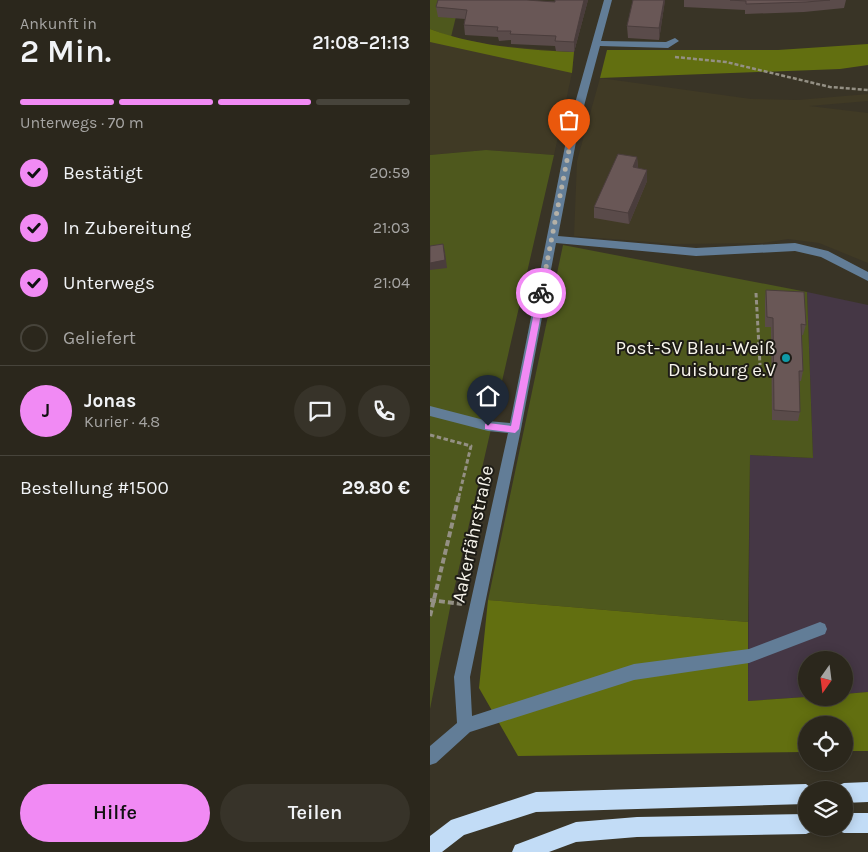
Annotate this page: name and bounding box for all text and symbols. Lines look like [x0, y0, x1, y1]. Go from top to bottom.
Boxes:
text: Ankunft in [20, 14, 97, 33]
text: 21:08–21:13 [312, 32, 410, 54]
text: 2 Min. [20, 33, 111, 70]
pin [548, 99, 590, 150]
icon: bag [555, 106, 583, 134]
text: Unterwegs · 70 m [20, 113, 144, 132]
icon: check [20, 159, 48, 187]
text: Bestätigt [63, 162, 143, 184]
text: 20:59 [369, 163, 410, 182]
icon: check [20, 214, 48, 242]
text: In Zubereitung [63, 217, 191, 239]
text: 21:03 [373, 218, 410, 237]
courier [516, 268, 566, 318]
icon: check [20, 269, 48, 297]
text: Unterwegs [63, 272, 155, 294]
text: 21:04 [373, 273, 410, 292]
icon: bike [527, 279, 555, 307]
text: Geliefert [63, 327, 136, 349]
place label: Post-SV Blau-Weiß Duisburg e.V [616, 337, 776, 381]
marker: Post-SV Blau-Weiß Duisburg e.V [780, 352, 792, 364]
pin [467, 375, 509, 426]
icon: home [474, 382, 502, 410]
button: chat [294, 385, 346, 437]
button: phone [358, 385, 410, 437]
text: Jonas [84, 390, 136, 412]
text: J [42, 400, 50, 422]
text: Kurier · 4.8 [84, 412, 160, 431]
street label: Aakerfährstraße [448, 464, 498, 605]
text: Bestellung #1500 [20, 477, 169, 499]
text: 29.80 € [342, 477, 410, 499]
north arrow [798, 651, 852, 706]
map controls [798, 651, 853, 836]
button: locate [798, 716, 853, 771]
button: layers [798, 781, 853, 836]
button: Hilfe [20, 784, 210, 842]
button: Teilen [220, 784, 410, 842]

